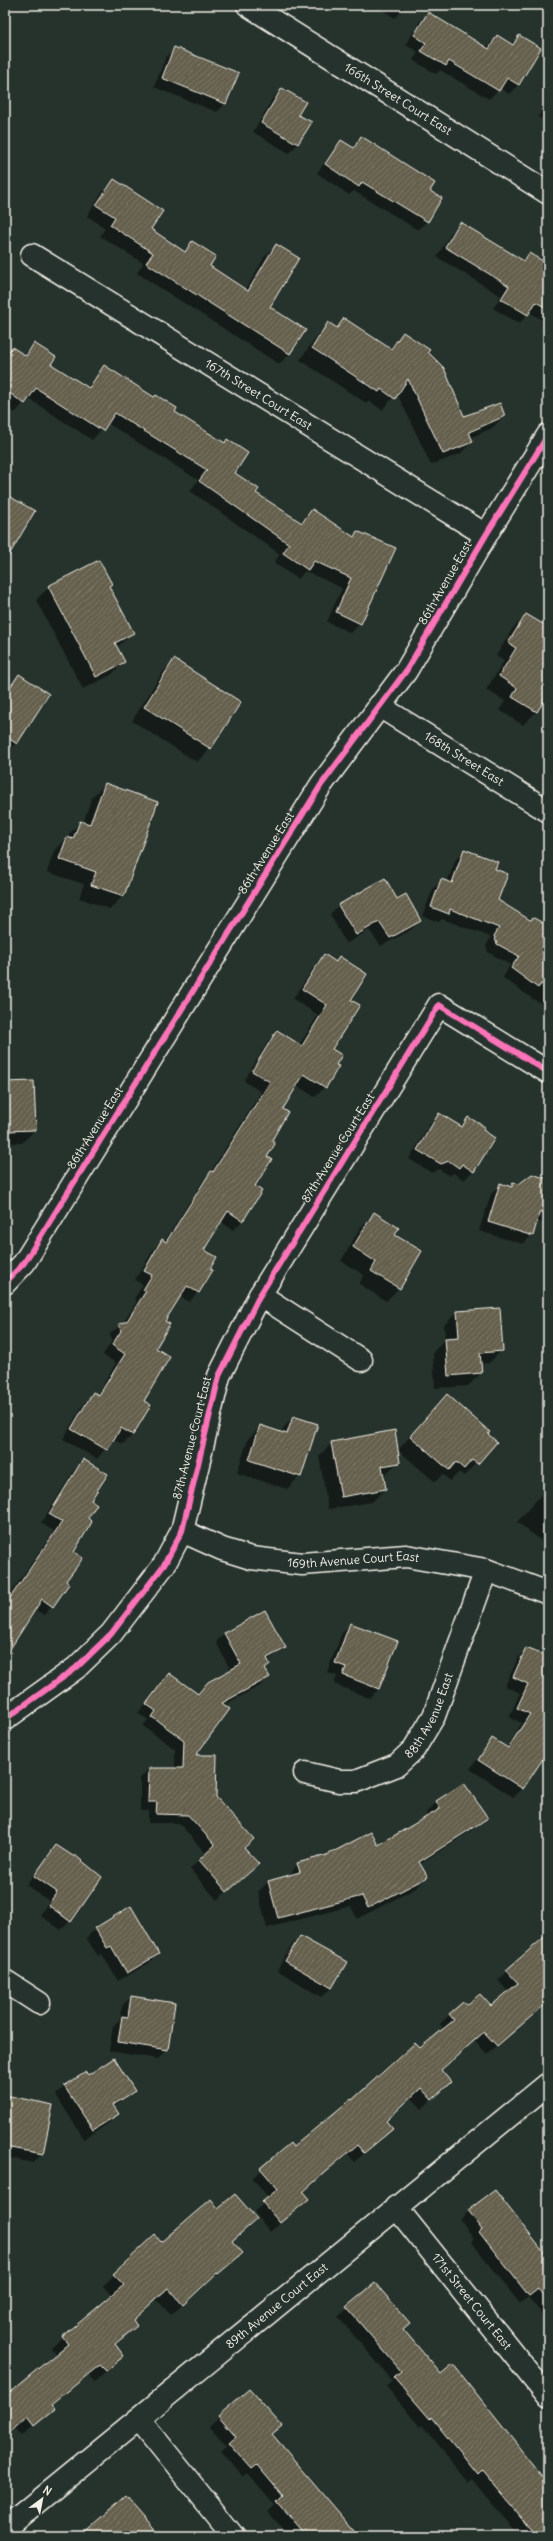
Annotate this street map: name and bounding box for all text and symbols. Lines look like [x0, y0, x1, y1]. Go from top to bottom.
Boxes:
street label: 166th Street Court East [342, 59, 455, 138]
street label: 167th Street Court East [202, 356, 315, 433]
street label: 86th Avenue East [415, 538, 475, 627]
street label: 168th Street East [422, 728, 507, 789]
street label: 86th Avenue East [234, 809, 297, 897]
street label: 86th Avenue East [63, 1084, 126, 1172]
street label: 87th Avenue Court East [298, 1090, 377, 1205]
street label: 87th Avenue Court East [169, 1375, 214, 1501]
street label: 169th Avenue Court East [287, 1548, 420, 1571]
street label: 88th Avenue East [401, 1671, 456, 1761]
street label: 171st Street Court East [429, 2250, 515, 2352]
street label: 89th Avenue Court East [222, 2259, 330, 2352]
north arrow [22, 2479, 62, 2519]
text: N [40, 2483, 54, 2498]

